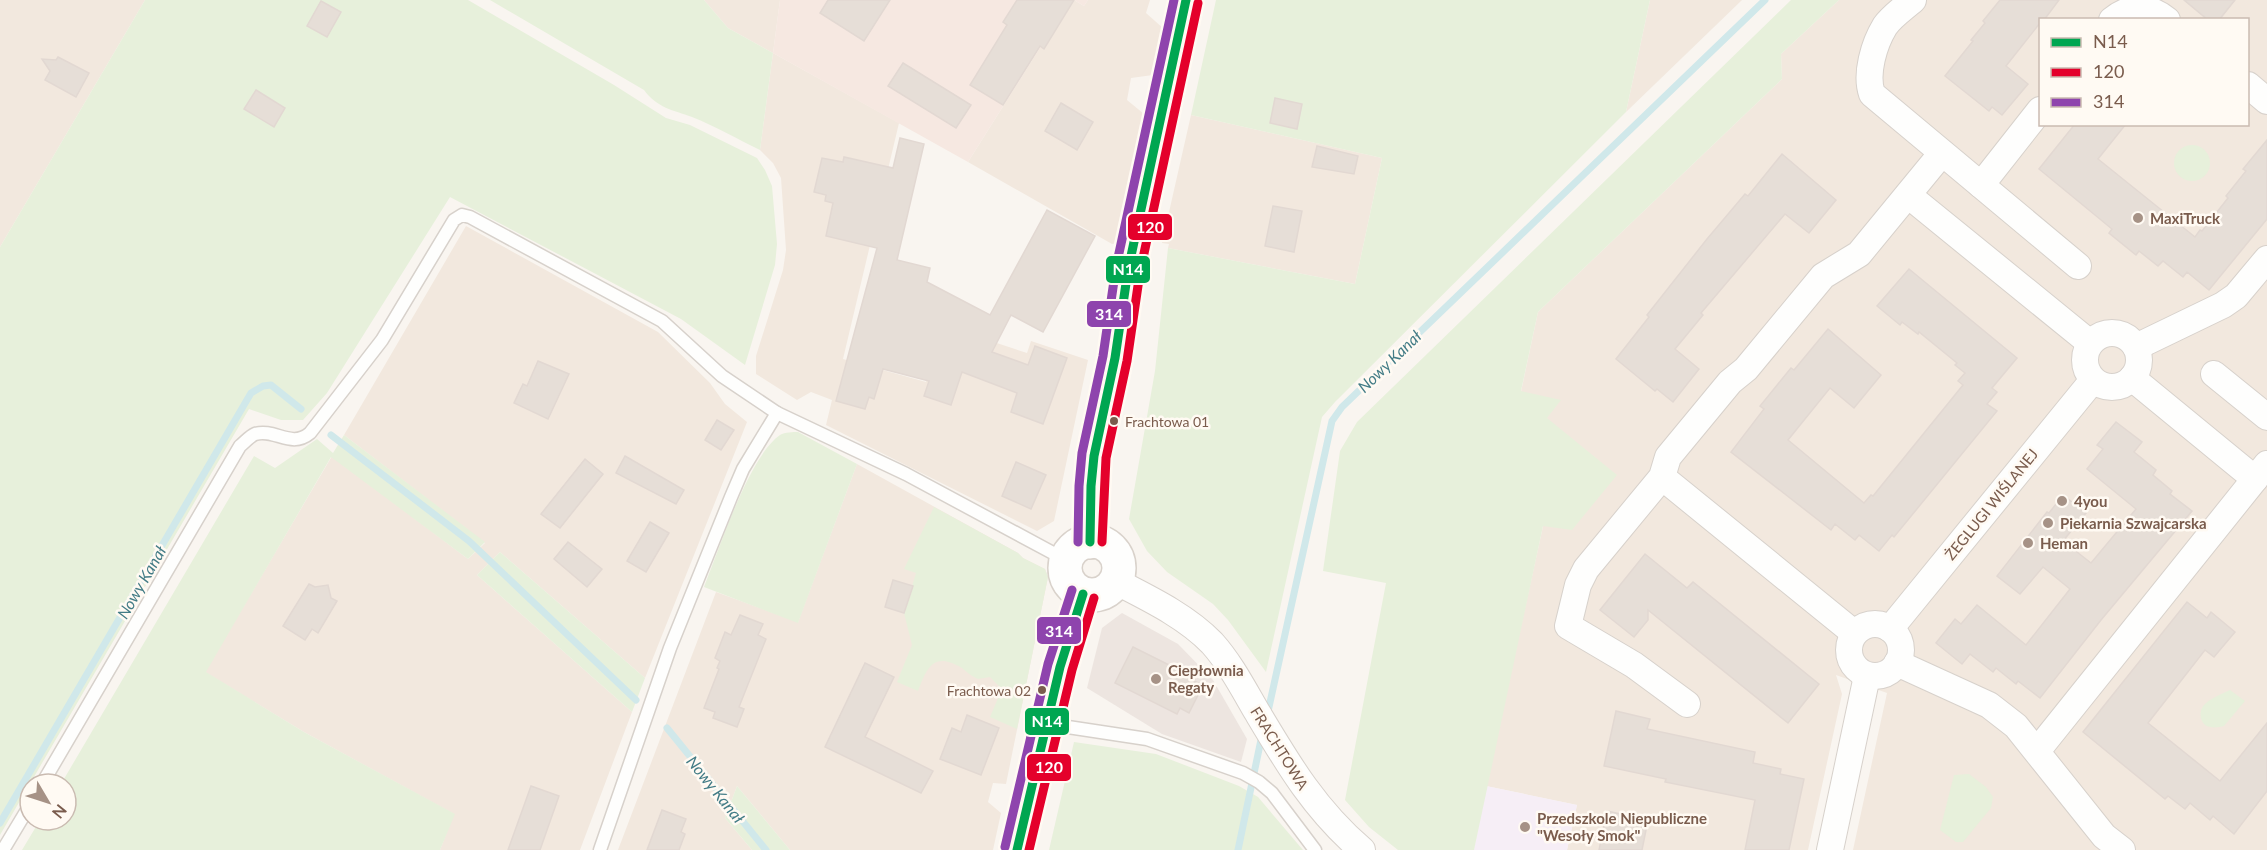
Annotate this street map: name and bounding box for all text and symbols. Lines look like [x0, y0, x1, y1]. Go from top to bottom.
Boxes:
legend [2039, 18, 2249, 126]
text: N14 [2093, 30, 2128, 52]
text: 120 [2093, 60, 2124, 82]
text: 314 [2093, 90, 2124, 112]
place label: MaxiTruck [2150, 209, 2221, 227]
marker: MaxiTruck [2131, 211, 2145, 225]
line badge: 120 [1127, 213, 1173, 241]
text: 120 [1136, 217, 1164, 236]
line badge: N14 [1105, 255, 1151, 284]
text: N14 [1113, 259, 1143, 278]
line badge: 314 [1086, 300, 1132, 328]
text: 314 [1095, 304, 1123, 323]
water label: Nowy Kanał [1353, 326, 1425, 396]
place label: Frachtowa 01 [1125, 413, 1209, 430]
marker: Frachtowa 01 [1108, 415, 1120, 427]
street label: ŻEGLUGI WIŚLANEJ [1941, 445, 2041, 563]
place label: 4you [2074, 492, 2107, 510]
marker: 4you [2055, 494, 2069, 508]
place label: Piekarnia Szwajcarska [2060, 514, 2207, 532]
marker: Piekarnia Szwajcarska [2041, 516, 2055, 530]
place label: Heman [2040, 534, 2088, 552]
marker: Heman [2021, 536, 2035, 550]
water label: Nowy Kanał [113, 542, 170, 622]
line badge: 314 [1036, 616, 1082, 645]
text: 314 [1045, 621, 1073, 640]
place label: Ciepłownia Regaty [1168, 661, 1244, 696]
marker: Ciepłownia Regaty [1149, 672, 1163, 686]
place label: Frachtowa 02 [947, 682, 1031, 699]
marker: Frachtowa 02 [1036, 684, 1048, 696]
street label: FRACHTOWA [1247, 703, 1313, 794]
line badge: N14 [1024, 707, 1070, 736]
text: N14 [1032, 711, 1062, 730]
water label: Nowy Kanał [683, 752, 749, 827]
line badge: 120 [1026, 753, 1072, 782]
text: 120 [1035, 757, 1063, 776]
north arrow [18, 772, 78, 832]
text: N [49, 801, 71, 823]
place label: Przedszkole Niepubliczne "Wesoły Smok" [1537, 809, 1707, 844]
marker: Przedszkole Niepubliczne "Wesoły Smok" [1518, 820, 1532, 834]

